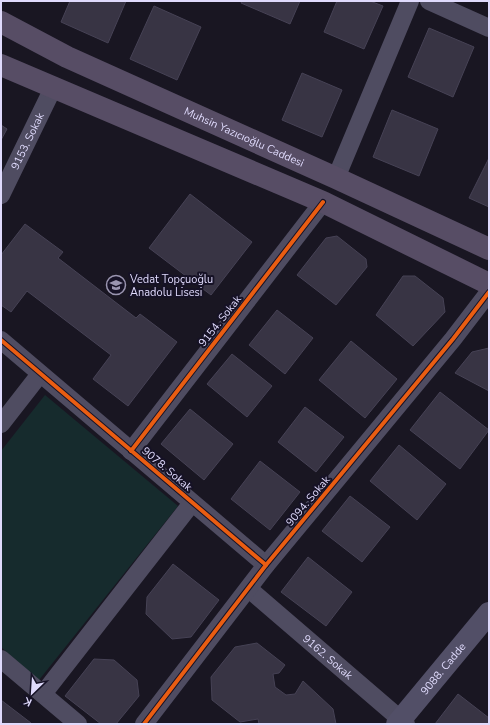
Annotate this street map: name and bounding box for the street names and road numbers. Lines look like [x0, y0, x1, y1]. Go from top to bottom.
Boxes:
street label: Muhsin Yazıcıoğlu Caddesi [182, 103, 307, 170]
street label: 9153. Sokak [7, 110, 48, 172]
street label: 9154. Sokak [195, 292, 245, 350]
street label: 9078. Sokak [139, 444, 196, 495]
street label: 9094. Sokak [283, 472, 334, 529]
street label: 9162. Sokak [300, 631, 356, 683]
street label: 9088. Cadde [417, 639, 469, 698]

